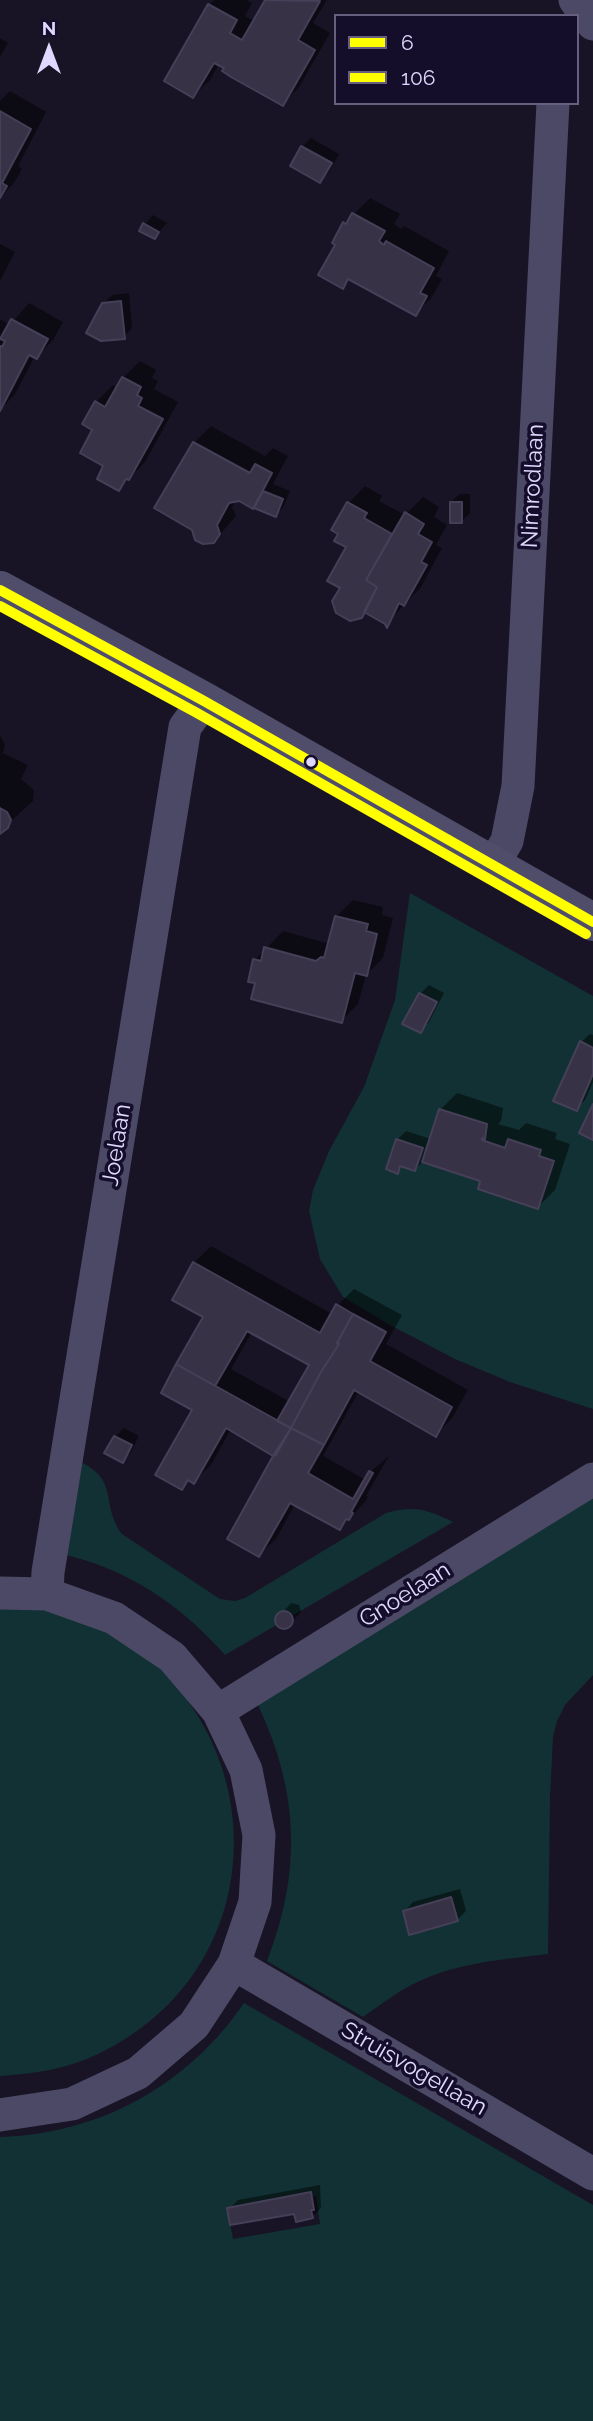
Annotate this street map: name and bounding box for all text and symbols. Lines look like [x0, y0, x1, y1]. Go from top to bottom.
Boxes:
north arrow [14, 14, 84, 84]
legend [334, 14, 579, 105]
text: N [42, 17, 56, 39]
text: 6 [401, 30, 414, 55]
text: 106 [401, 65, 436, 90]
street label: Nimrodlaan [516, 423, 550, 549]
unlabelled marker [304, 755, 318, 769]
street label: Joelaan [97, 1102, 137, 1188]
street label: Gnoelaan [355, 1556, 455, 1634]
street label: Struisvogellaan [336, 2016, 492, 2122]

